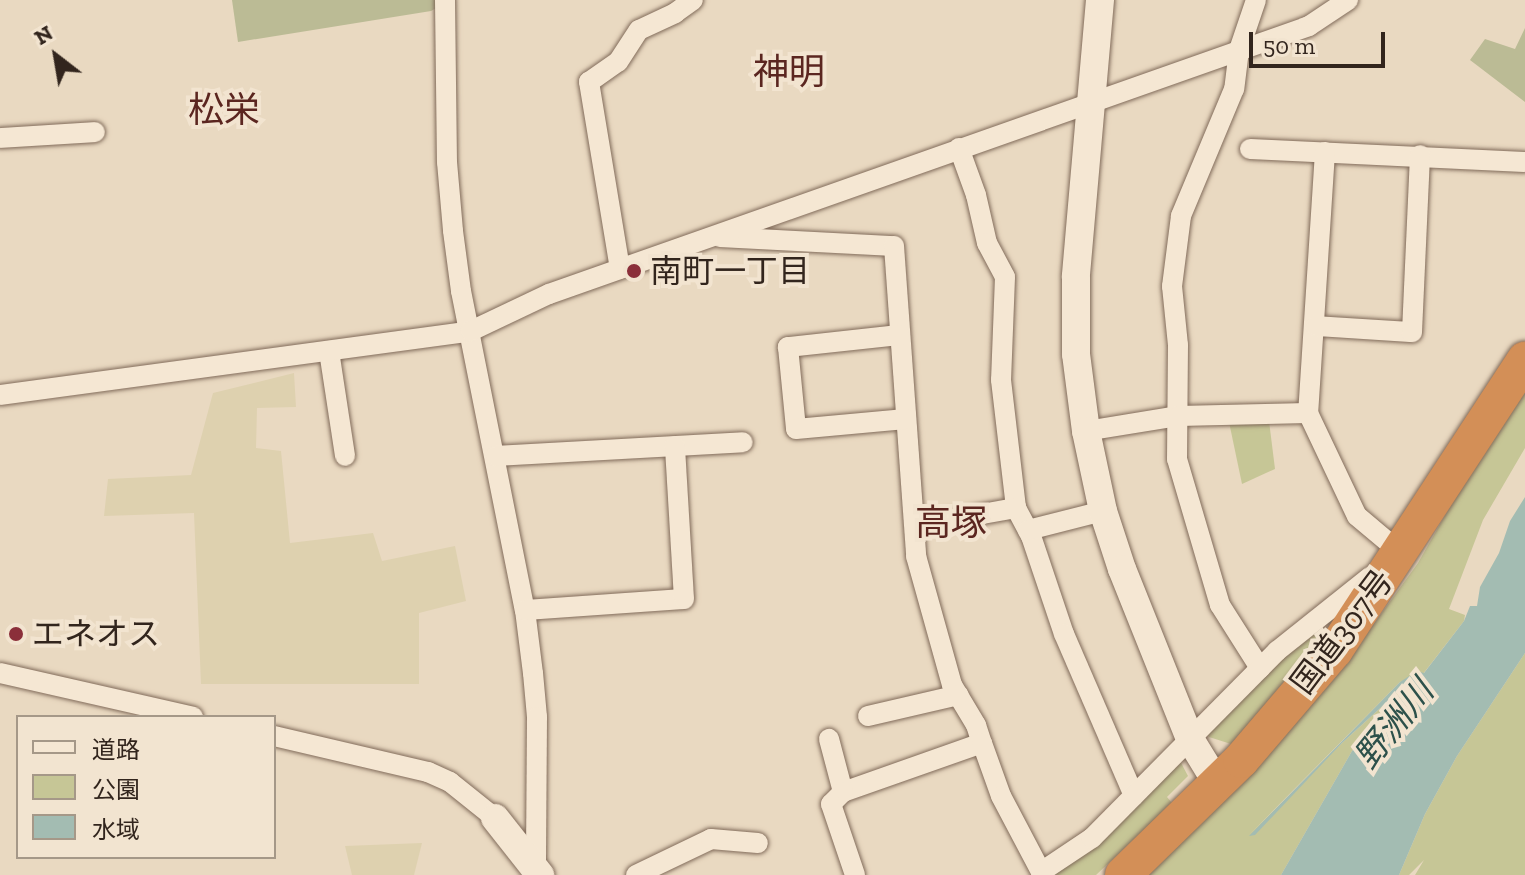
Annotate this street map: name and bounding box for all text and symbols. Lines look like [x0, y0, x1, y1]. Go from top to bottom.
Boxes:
north arrow [16, 16, 96, 96]
scale bar [1253, 16, 1389, 66]
text: N [29, 19, 57, 51]
text: 50 m [1263, 31, 1315, 60]
district label: 神明 [753, 50, 825, 94]
district label: 松栄 [188, 88, 260, 132]
place label: 南町一丁目 [650, 252, 810, 290]
marker: 南町一丁目 [625, 262, 643, 280]
district label: 高塚 [915, 501, 987, 545]
street label: 国道307号 [1283, 562, 1401, 702]
place label: エネオス [32, 615, 160, 653]
marker: エネオス [7, 625, 25, 643]
water label: 野洲川 [1346, 672, 1442, 776]
legend [16, 715, 276, 859]
text: 道路 [92, 735, 140, 764]
text: 公園 [92, 775, 140, 804]
text: 水域 [92, 815, 140, 844]

